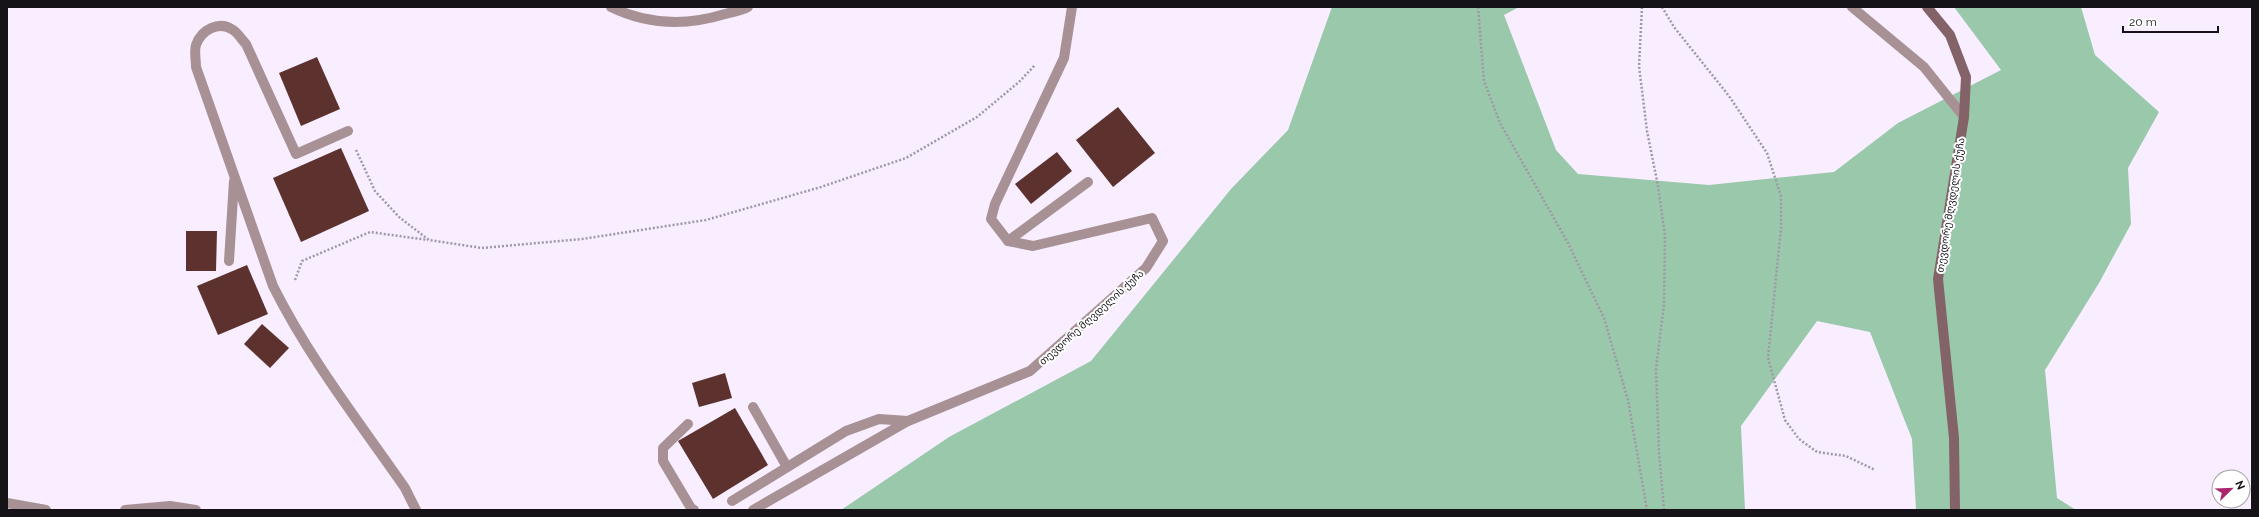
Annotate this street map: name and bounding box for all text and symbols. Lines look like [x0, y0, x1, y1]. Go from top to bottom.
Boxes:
scale bar [2123, 8, 2218, 34]
text: 20 m [2129, 15, 2157, 29]
street label: თევდორე მღვდელის ქუჩა [1934, 137, 1968, 273]
street label: თევდორე მღვდელის ქუჩა [1037, 268, 1146, 368]
north arrow [2211, 469, 2251, 509]
text: N [2232, 479, 2247, 492]

